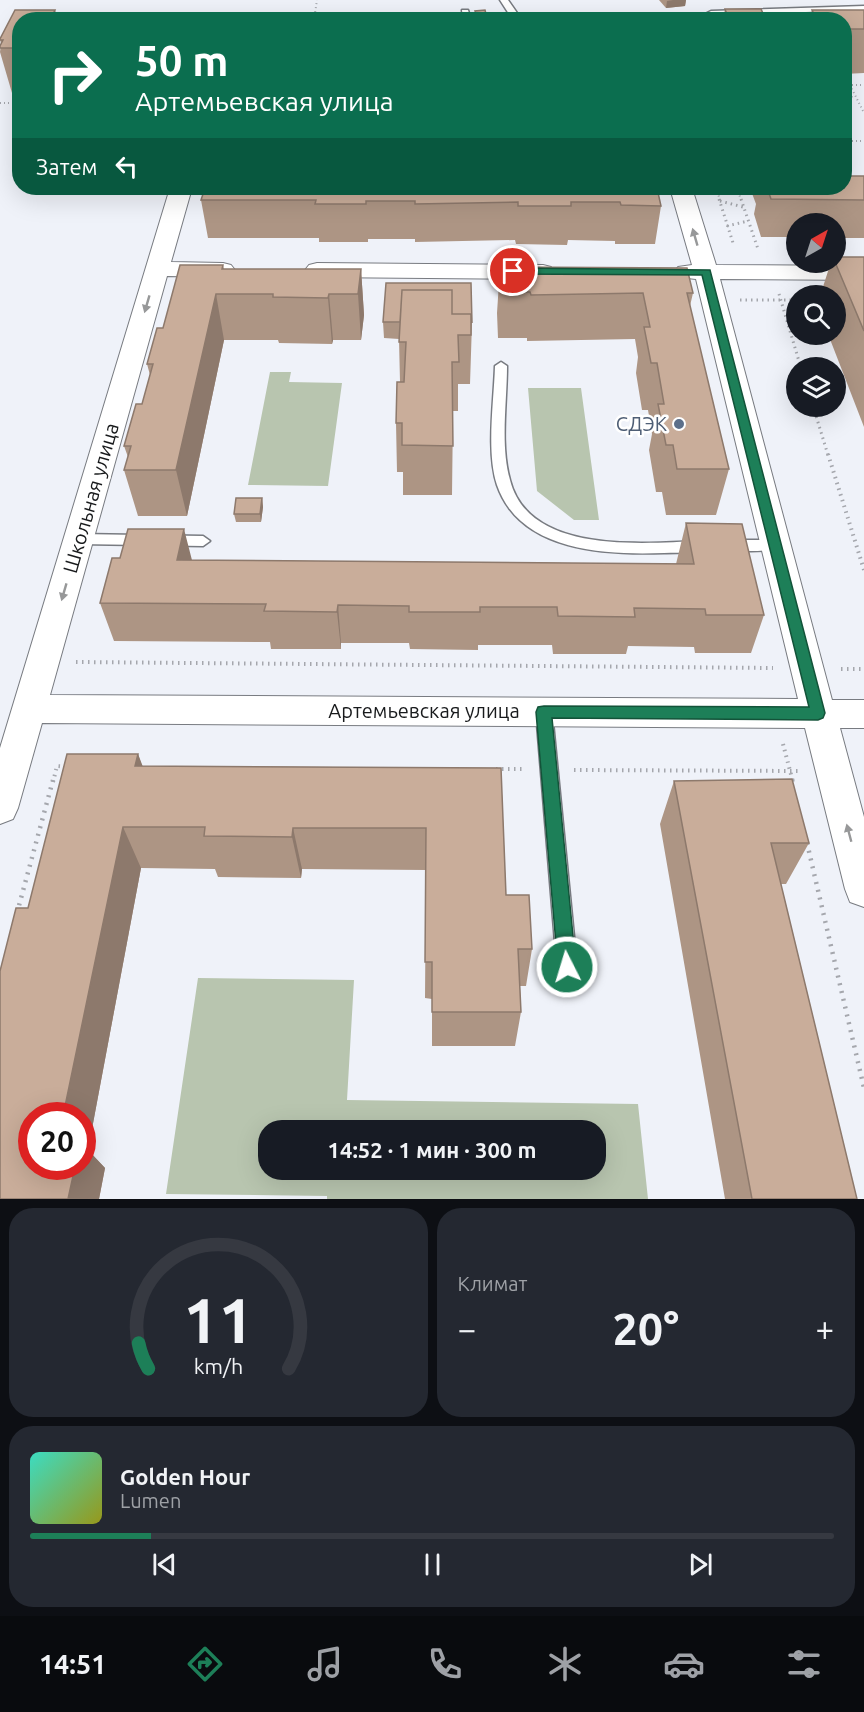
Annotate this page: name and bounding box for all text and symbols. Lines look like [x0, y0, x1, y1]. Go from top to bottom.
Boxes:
icon: right [36, 36, 114, 114]
text: 50 m [135, 37, 229, 84]
text: Артемьевская улица [135, 86, 394, 116]
icon: left [110, 150, 143, 183]
text: Затем [36, 154, 98, 179]
north arrow [786, 213, 846, 273]
map controls [786, 213, 846, 417]
one-way arrow [690, 228, 700, 246]
pin [487, 245, 538, 296]
icon: arrive [496, 254, 529, 287]
button: search [786, 285, 846, 345]
one-way arrow [142, 295, 151, 313]
button: layers [786, 357, 846, 417]
place label: СДЭК [616, 412, 667, 435]
marker: СДЭК [672, 417, 686, 431]
street label: Школьная улица [58, 420, 123, 576]
one-way arrow [59, 583, 68, 601]
street label: Артемьевская улица [328, 699, 520, 722]
one-way arrow [844, 824, 854, 842]
position arrow [535, 935, 599, 999]
speed limit sign: 20 [18, 1102, 96, 1180]
text: 14:52 · 1 мин · 300 m [328, 1137, 536, 1162]
text: Климат [458, 1272, 527, 1295]
text: 11 [183, 1285, 253, 1355]
text: 20° [612, 1303, 679, 1354]
text: − [458, 1310, 476, 1347]
text: + [815, 1310, 834, 1347]
text: km/h [193, 1355, 243, 1379]
text: Golden Hour [120, 1464, 250, 1489]
text: Lumen [120, 1489, 181, 1512]
icon: previous [148, 1548, 181, 1581]
icon: pause [416, 1548, 449, 1581]
icon: next [684, 1548, 717, 1581]
icon: directions [184, 1643, 226, 1685]
icon: music [304, 1643, 346, 1685]
icon: phone [424, 1643, 466, 1685]
icon: climate [544, 1643, 586, 1685]
icon: car [663, 1643, 705, 1685]
icon: filters [783, 1643, 825, 1685]
text: 14:51 [39, 1649, 106, 1679]

